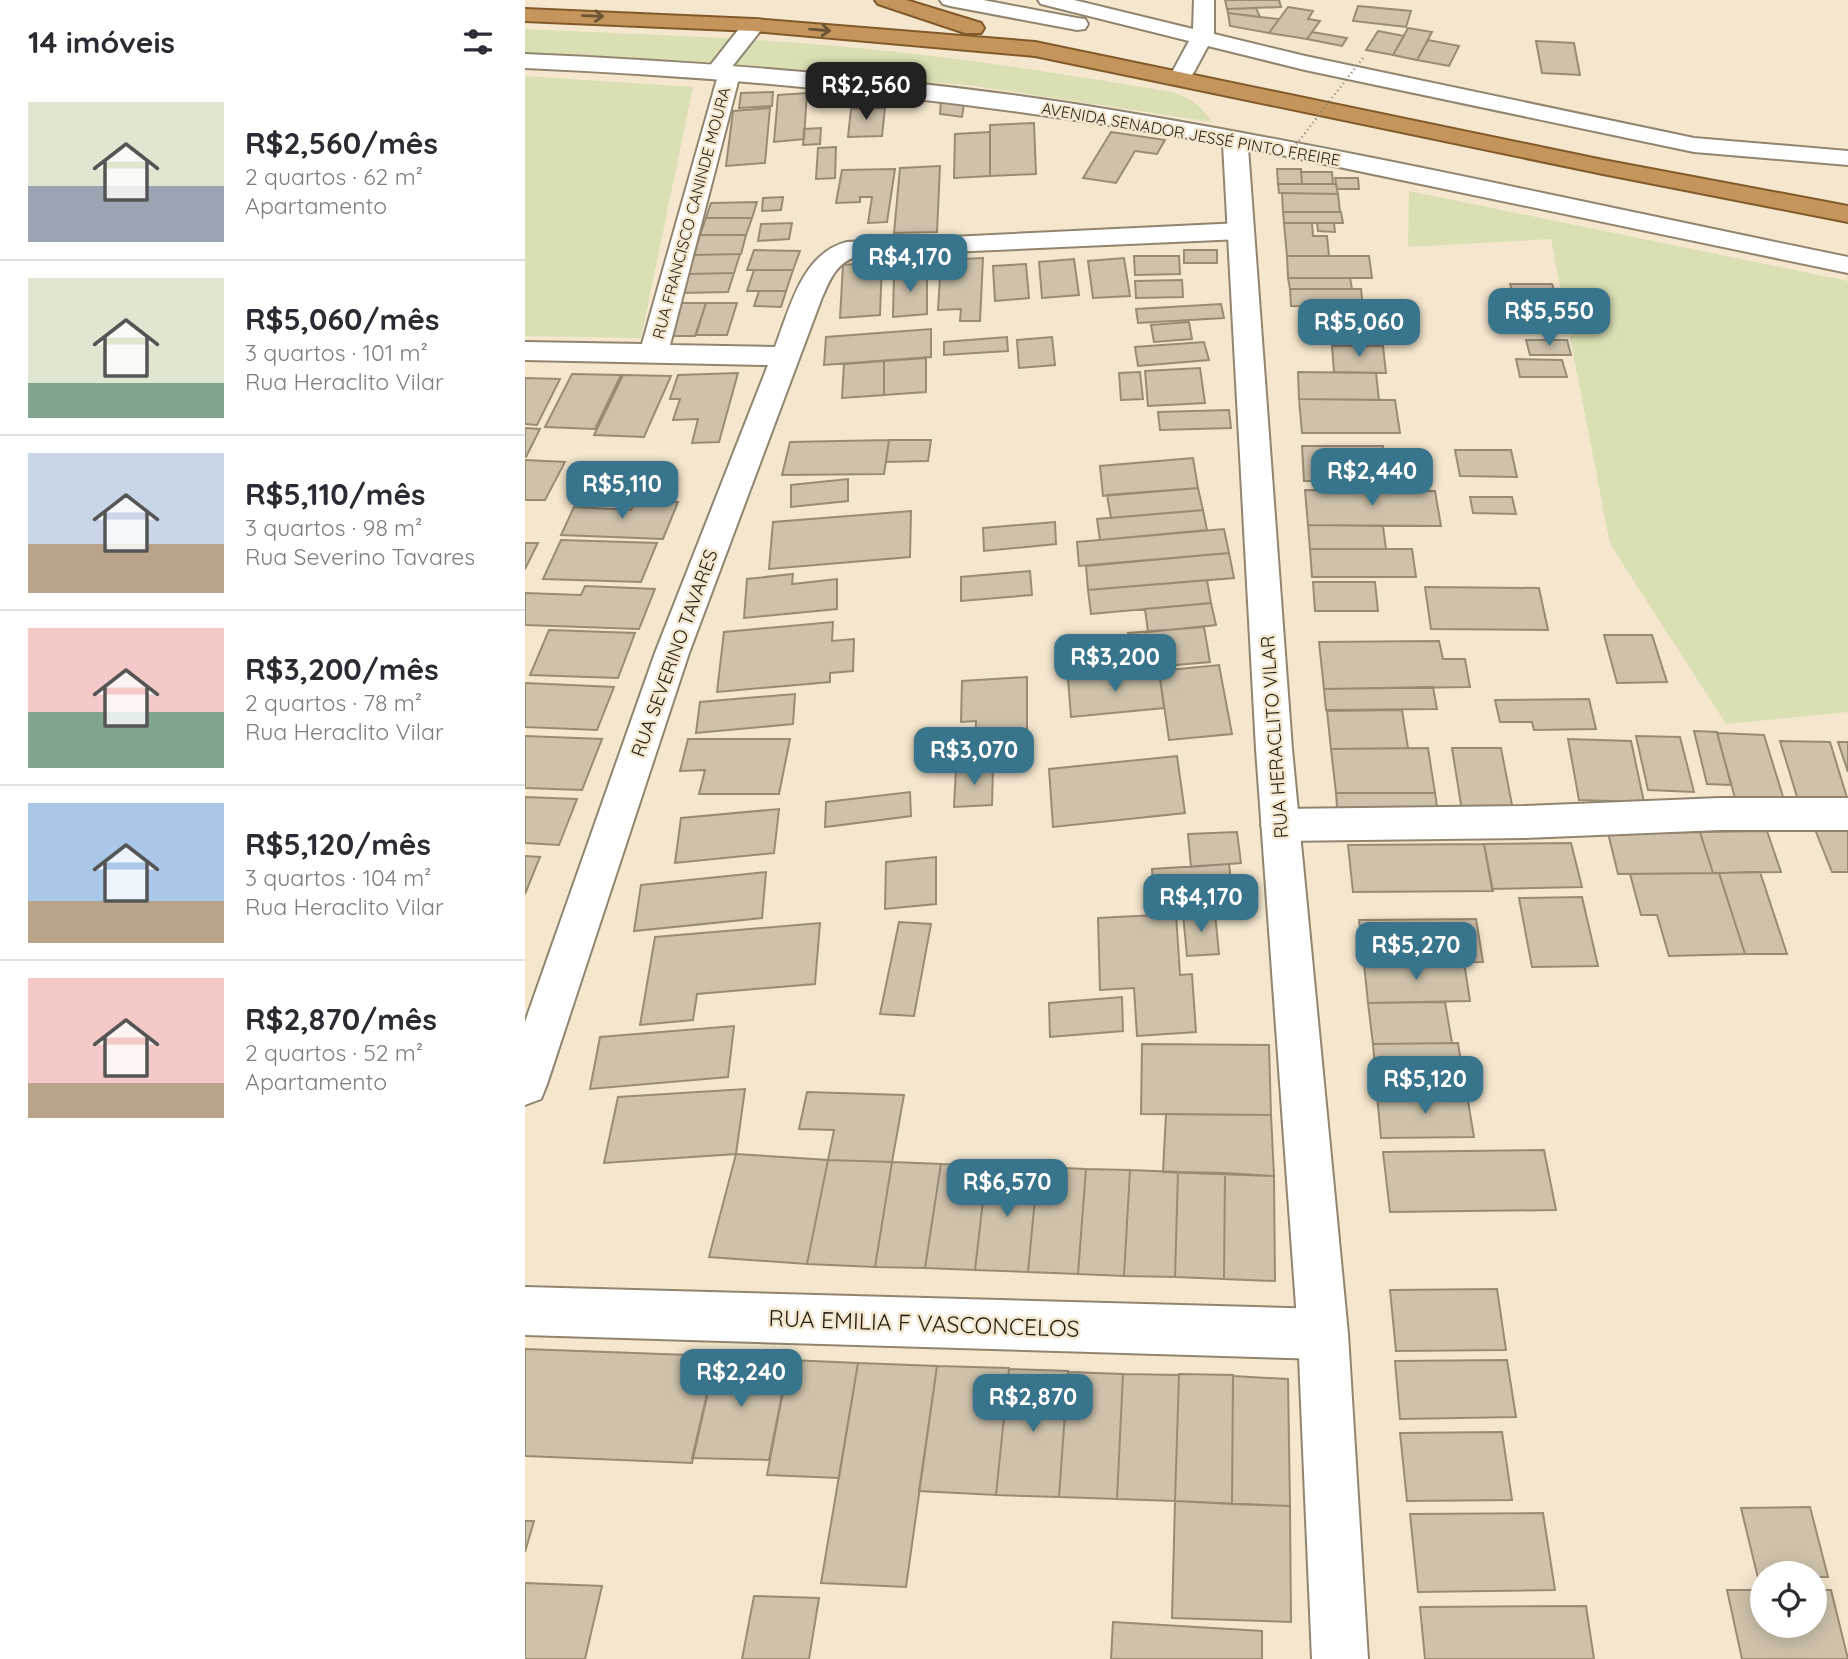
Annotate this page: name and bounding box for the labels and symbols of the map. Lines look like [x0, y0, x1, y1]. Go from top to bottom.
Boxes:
one-way arrow [581, 10, 604, 23]
one-way arrow [808, 24, 831, 37]
pin: R$2,560 [801, 62, 931, 122]
street label: RUA FRANCISCO CANINDE MOURA [648, 85, 734, 341]
street label: AVENIDA SENADOR JESSÉ PINTO FREIRE [1040, 98, 1342, 170]
pin: R$4,170 [845, 234, 975, 294]
pin: R$5,550 [1484, 288, 1614, 348]
pin: R$5,060 [1294, 300, 1424, 359]
pin: R$2,440 [1307, 448, 1437, 508]
pin: R$5,110 [557, 462, 687, 521]
street label: RUA SEVERINO TAVARES [625, 546, 723, 760]
pin: R$3,200 [1050, 634, 1180, 694]
street label: RUA HERACLITO VILAR [1255, 635, 1293, 839]
pin: R$3,070 [909, 728, 1039, 787]
pin: R$4,170 [1136, 874, 1266, 934]
pin: R$5,270 [1351, 922, 1481, 982]
pin: R$5,120 [1360, 1056, 1490, 1116]
pin: R$6,570 [942, 1160, 1072, 1219]
street label: RUA EMILIA F VASCONCELOS [768, 1303, 1080, 1343]
pin: R$2,240 [676, 1350, 806, 1409]
pin: R$2,870 [968, 1374, 1098, 1434]

